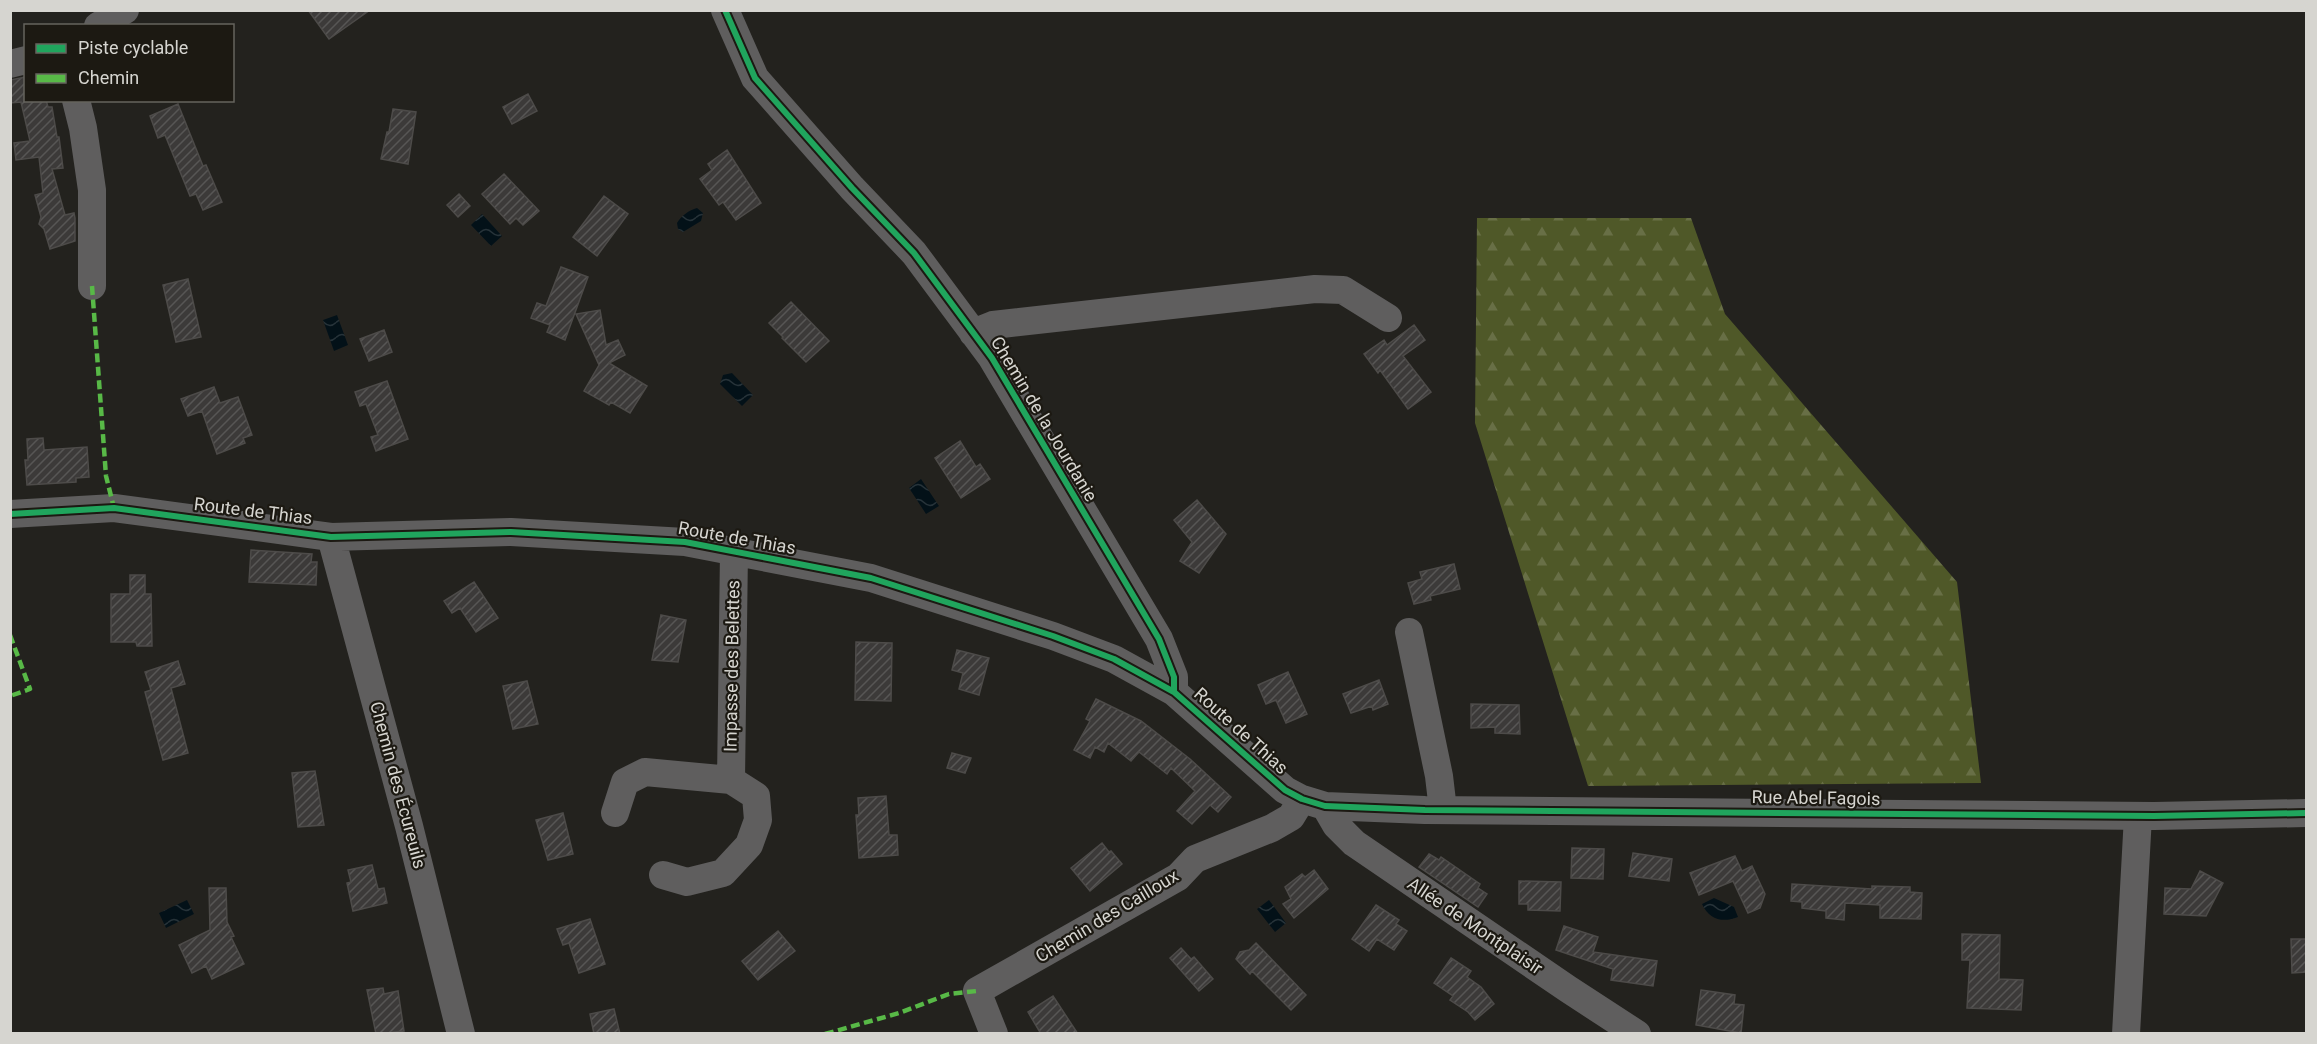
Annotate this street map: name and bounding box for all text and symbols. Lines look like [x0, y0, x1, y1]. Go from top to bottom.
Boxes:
legend [24, 24, 234, 102]
text: Piste cyclable [78, 37, 188, 58]
text: Chemin [78, 67, 139, 88]
street label: Chemin de la Jourdanie [987, 333, 1102, 505]
street label: Route de Thias [193, 493, 313, 528]
street label: Route de Thias [677, 517, 798, 558]
street label: Impasse des Belettes [720, 580, 743, 752]
street label: Route de Thias [1190, 683, 1293, 778]
street label: Chemin des Écureuils [366, 699, 431, 871]
street label: Rue Abel Fagois [1751, 786, 1881, 809]
street label: Chemin des Cailloux [1031, 865, 1182, 967]
street label: Allée de Montplaisir [1404, 873, 1547, 979]

